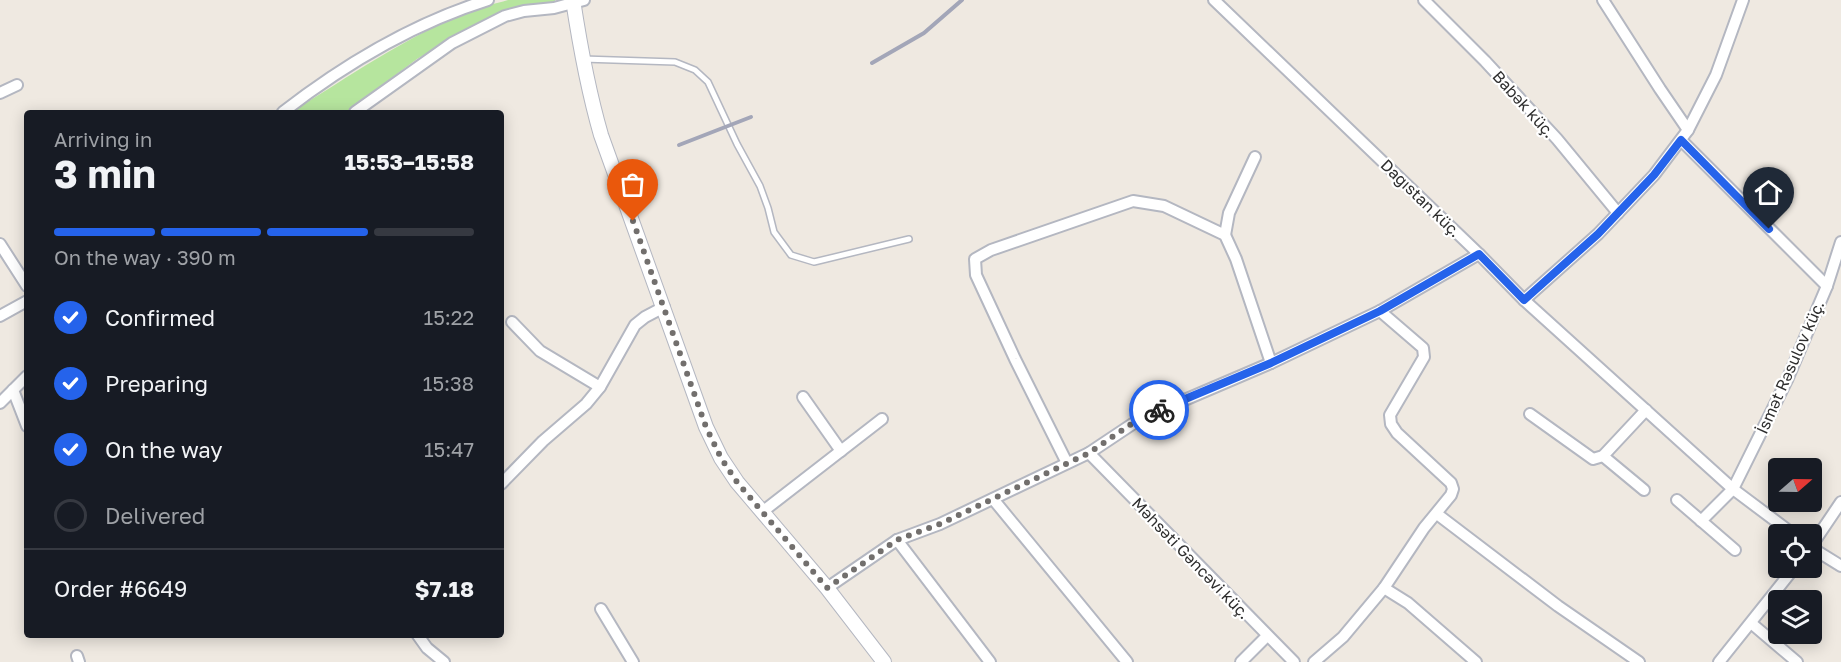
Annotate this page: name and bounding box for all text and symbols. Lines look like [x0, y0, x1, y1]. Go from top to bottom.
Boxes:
street label: Babək küç. [1489, 66, 1559, 142]
text: Arriving in [54, 127, 152, 151]
text: 15:53–15:58 [344, 148, 474, 175]
text: 3 min [54, 150, 156, 197]
street label: Dağıstan küç. [1377, 155, 1465, 241]
pin [607, 159, 658, 221]
pin [1743, 167, 1794, 229]
icon: bag [616, 168, 649, 201]
icon: home [1752, 176, 1785, 209]
text: On the way · 390 m [54, 245, 236, 269]
street label: İsmət Rəsulov küç. [1752, 297, 1828, 437]
icon: check [54, 301, 87, 334]
text: Confirmed [105, 304, 215, 331]
text: 15:22 [424, 305, 474, 329]
icon: check [54, 367, 87, 400]
text: Preparing [105, 370, 208, 397]
text: 15:38 [423, 371, 474, 395]
courier [1129, 380, 1189, 440]
icon: bike [1143, 394, 1176, 427]
icon: check [54, 433, 87, 466]
text: On the way [105, 436, 223, 463]
text: 15:47 [424, 437, 474, 461]
north arrow [1768, 458, 1822, 512]
map controls [1768, 458, 1822, 644]
street label: Məhsəti Gəncəvi küç. [1128, 493, 1254, 623]
text: Delivered [105, 502, 205, 529]
button: locate [1768, 524, 1822, 578]
text: Order #6649 [54, 575, 187, 602]
text: $7.18 [415, 575, 474, 602]
button: layers [1768, 590, 1822, 644]

